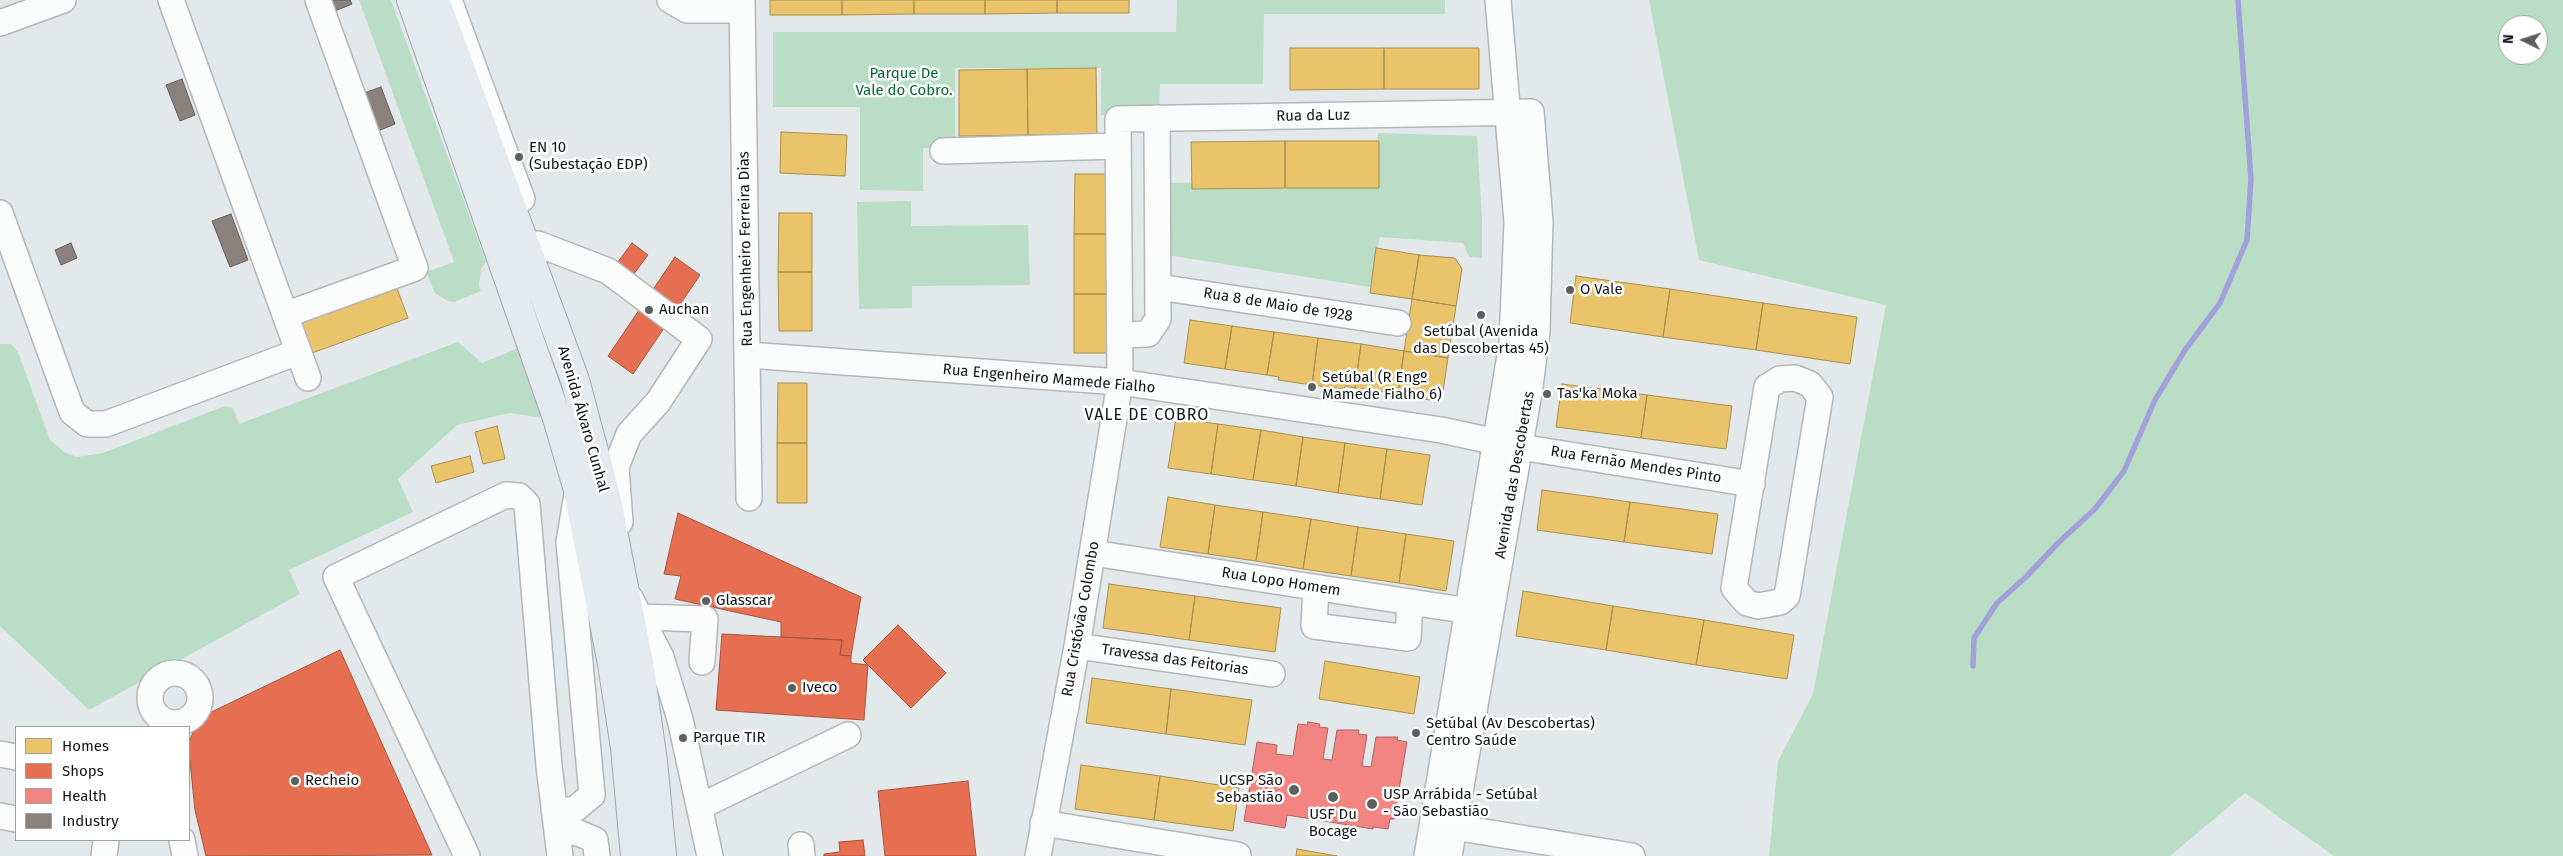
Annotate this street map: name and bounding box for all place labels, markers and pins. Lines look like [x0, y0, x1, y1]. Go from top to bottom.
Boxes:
place label: EN 10 (Subestação EDP) [529, 139, 647, 174]
marker: EN 10 (Subestação EDP) [513, 151, 525, 163]
place label: O Vale [1580, 281, 1623, 299]
marker: O Vale [1564, 284, 1576, 296]
place label: Auchan [659, 301, 709, 319]
marker: Auchan [643, 304, 655, 316]
marker: Setúbal (Avenida das Descobertas 45) [1475, 309, 1487, 321]
place label: Setúbal (Avenida das Descobertas 45) [1413, 323, 1549, 358]
place label: Setúbal (R Engº Mamede Fialho 6) [1322, 369, 1442, 404]
marker: Setúbal (R Engº Mamede Fialho 6) [1306, 381, 1318, 393]
place label: Tas'ka Moka [1557, 385, 1638, 403]
marker: Tas'ka Moka [1541, 388, 1553, 400]
place label: Glasscar [716, 592, 773, 610]
marker: Glasscar [700, 595, 712, 607]
place label: Iveco [802, 679, 838, 697]
marker: Iveco [786, 682, 798, 694]
place label: Setúbal (Av Descobertas) Centro Saúde [1426, 715, 1595, 750]
marker: Setúbal (Av Descobertas) Centro Saúde [1410, 727, 1422, 739]
place label: Parque TIR [693, 729, 765, 747]
marker: Parque TIR [677, 732, 689, 744]
place label: Recheio [305, 772, 359, 790]
place label: UCSP São Sebastião [1216, 772, 1283, 807]
marker: Recheio [289, 775, 301, 787]
marker: UCSP São Sebastião [1287, 783, 1301, 797]
place label: USP Arrábida - Setúbal - São Sebastião [1383, 786, 1537, 821]
marker: USF Du Bocage [1326, 790, 1340, 804]
marker: USP Arrábida - Setúbal - São Sebastião [1365, 797, 1379, 811]
place label: USF Du Bocage [1309, 806, 1357, 841]

